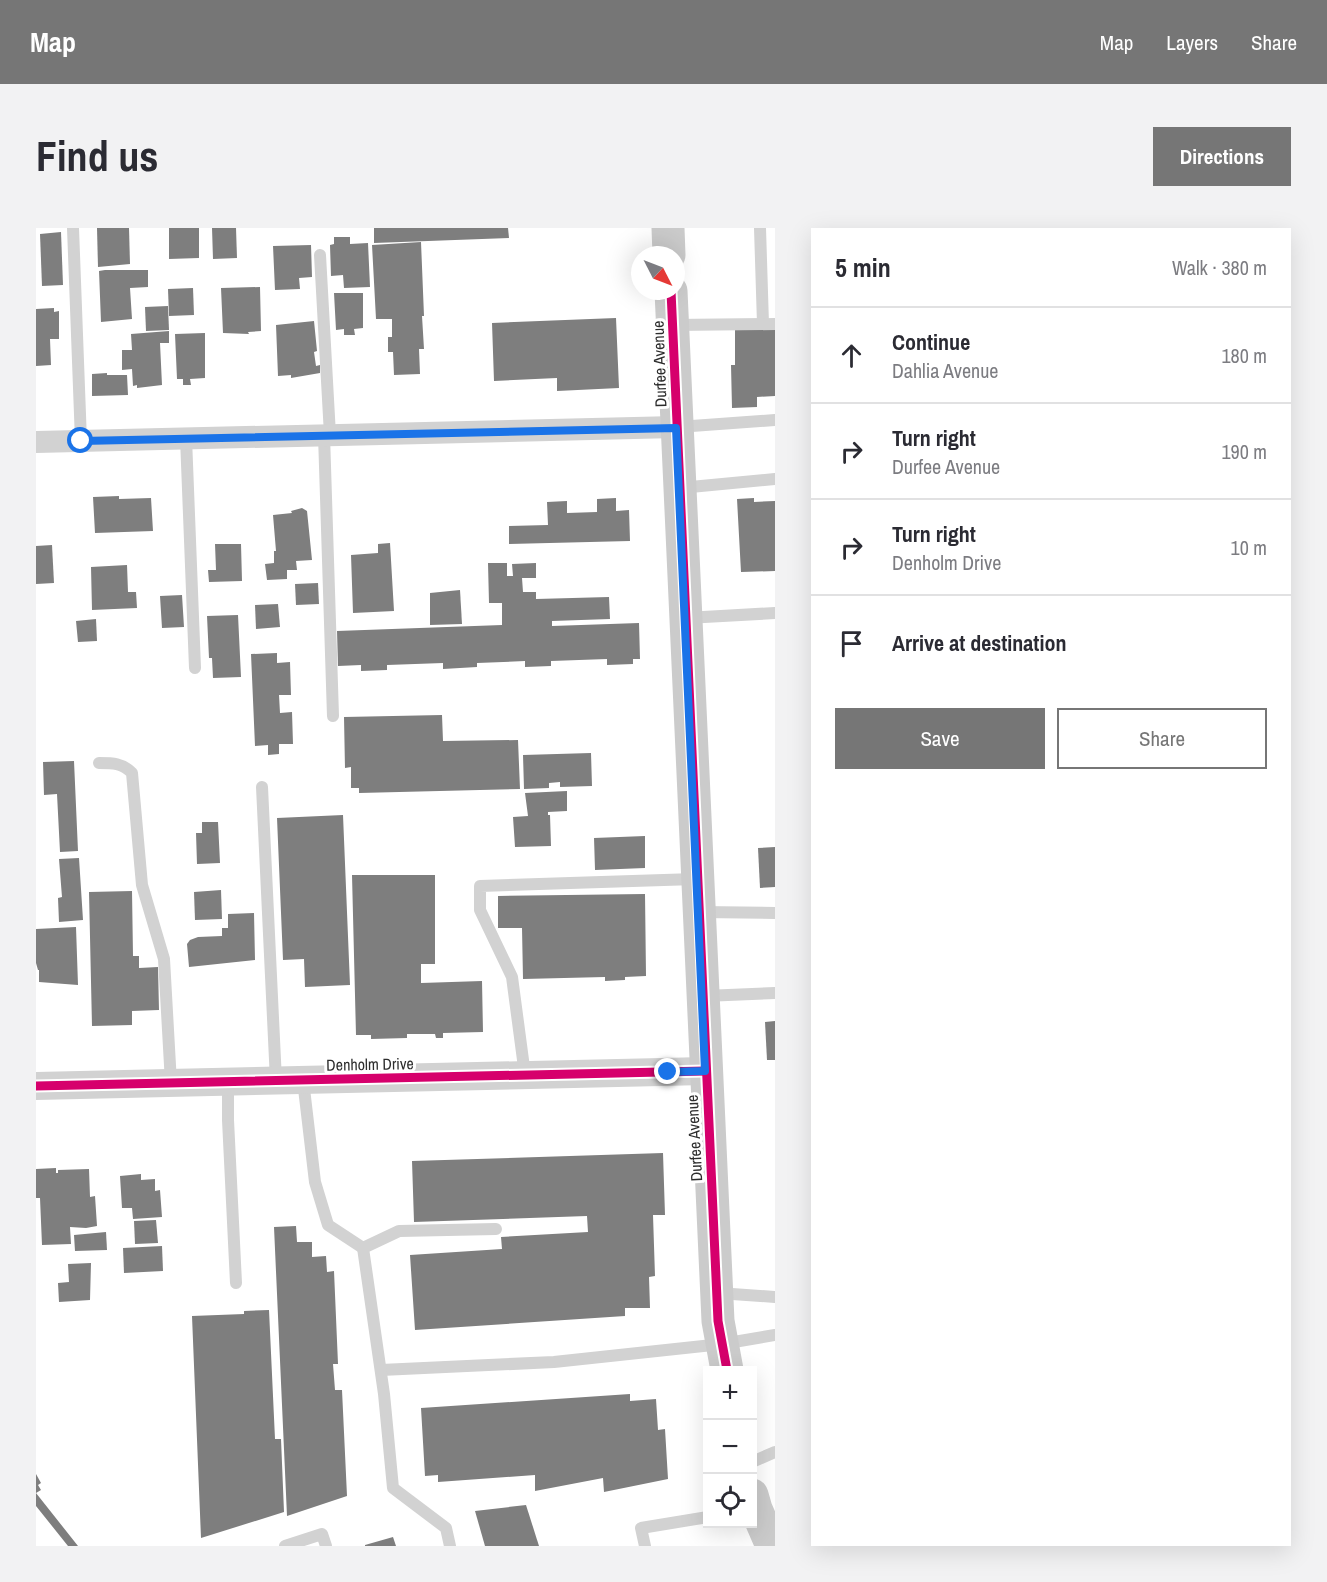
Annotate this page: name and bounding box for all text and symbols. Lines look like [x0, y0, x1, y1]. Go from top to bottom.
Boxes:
text: Map [30, 23, 76, 61]
text: Map [1100, 28, 1133, 57]
text: Layers [1166, 28, 1218, 57]
text: Share [1251, 28, 1297, 57]
button: Directions [1153, 127, 1291, 186]
text: Find us [36, 128, 158, 184]
north arrow [631, 246, 685, 300]
text: 5 min [835, 250, 891, 285]
text: Walk · 380 m [1172, 254, 1267, 281]
street label: Durfee Avenue [646, 320, 672, 408]
text: Continue [892, 327, 970, 357]
icon: ahead [835, 339, 868, 372]
text: 180 m [1221, 342, 1267, 369]
text: Dahlia Avenue [892, 357, 998, 384]
text: Turn right [892, 423, 976, 453]
route start [67, 427, 93, 453]
icon: right [835, 435, 868, 468]
text: 190 m [1221, 438, 1267, 465]
text: Durfee Avenue [892, 453, 1000, 480]
text: Turn right [892, 519, 976, 549]
icon: right [835, 531, 868, 564]
text: 10 m [1231, 534, 1267, 561]
text: Denholm Drive [892, 549, 1001, 576]
icon: arrive [835, 627, 868, 660]
text: Arrive at destination [892, 628, 1066, 658]
button: Save [835, 708, 1045, 769]
button: Share [1057, 708, 1267, 769]
street label: Denholm Drive [326, 1052, 414, 1076]
route end [654, 1058, 680, 1084]
street label: Durfee Avenue [681, 1094, 707, 1182]
map controls [703, 1366, 757, 1528]
button: + [703, 1366, 757, 1420]
button: − [703, 1420, 757, 1474]
button: locate [703, 1474, 757, 1528]

